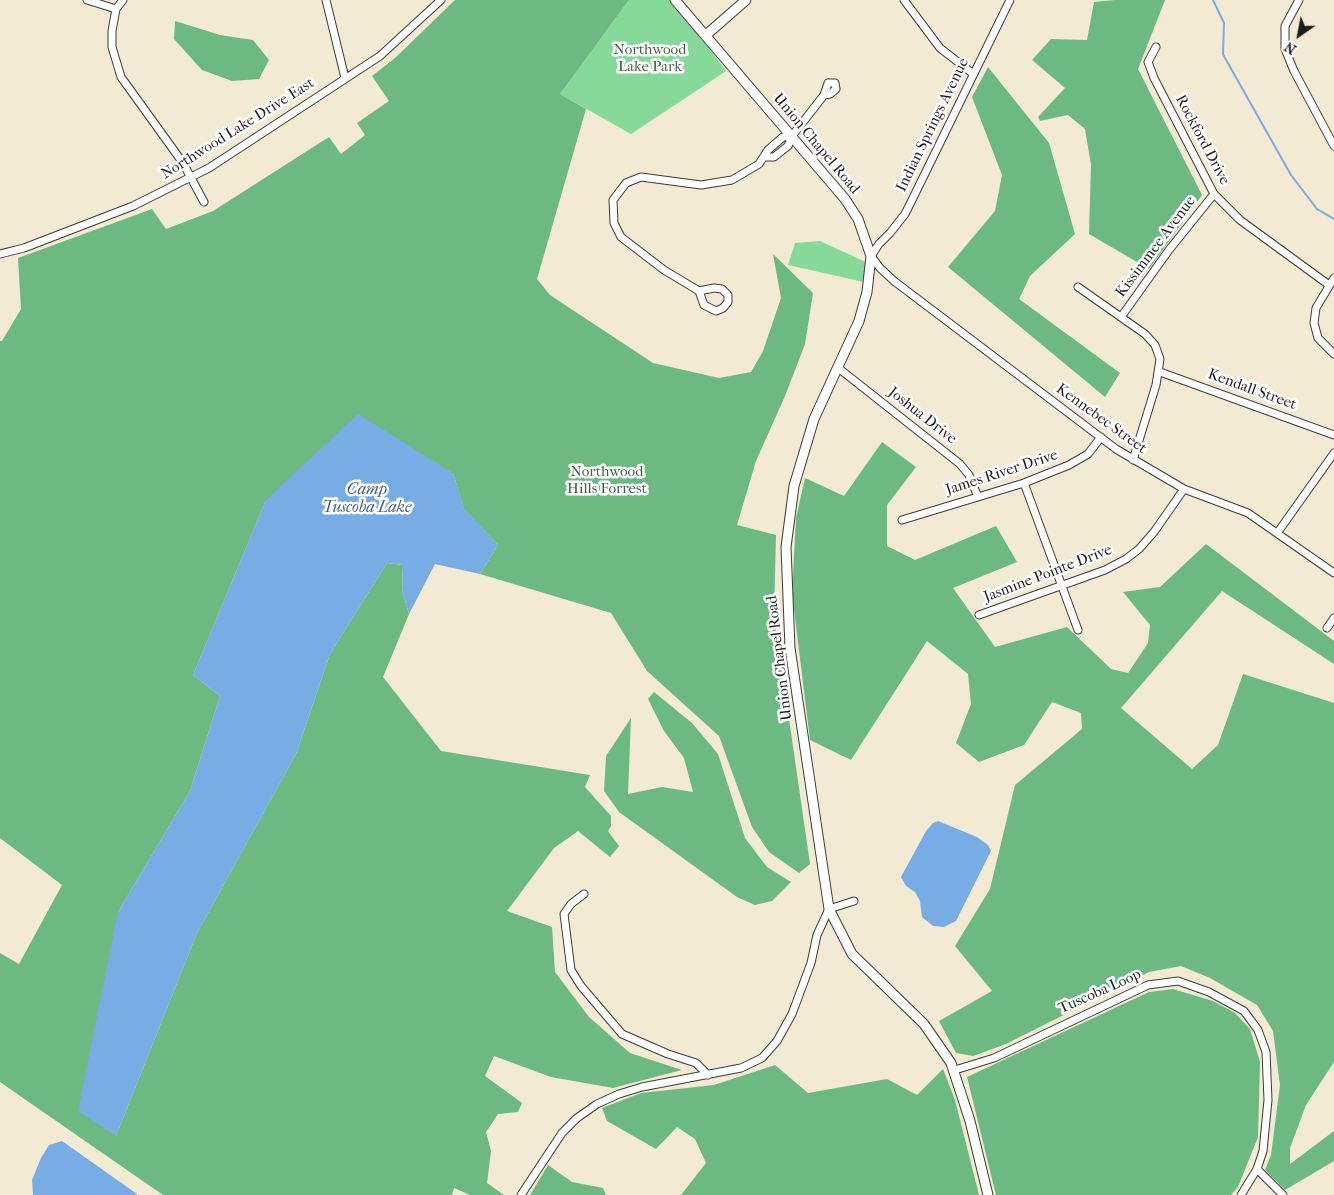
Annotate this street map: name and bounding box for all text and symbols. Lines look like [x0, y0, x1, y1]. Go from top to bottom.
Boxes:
north arrow [1274, 10, 1324, 60]
text: N [1281, 38, 1300, 58]
park label: Northwood Lake Park [614, 41, 686, 76]
street label: Indian Springs Avenue [893, 55, 973, 195]
street label: Northwood Lake Drive East [158, 74, 318, 184]
street label: Union Chapel Road [769, 90, 863, 198]
street label: Rockford Drive [1171, 92, 1233, 188]
street label: Kissimmee Avenue [1112, 193, 1200, 301]
street label: Kendall Street [1205, 366, 1299, 414]
street label: Kennebec Street [1052, 380, 1150, 458]
street label: Joshua Drive [884, 384, 960, 448]
street label: James River Drive [944, 446, 1060, 500]
park label: Northwood Hills Forrest [567, 463, 647, 498]
water label: Camp Tuscoba Lake [323, 480, 411, 518]
street label: Jasmine Pointe Drive [981, 541, 1115, 607]
street label: Union Chapel Road [763, 594, 797, 722]
street label: Tuscoba Loop [1056, 966, 1144, 1018]

